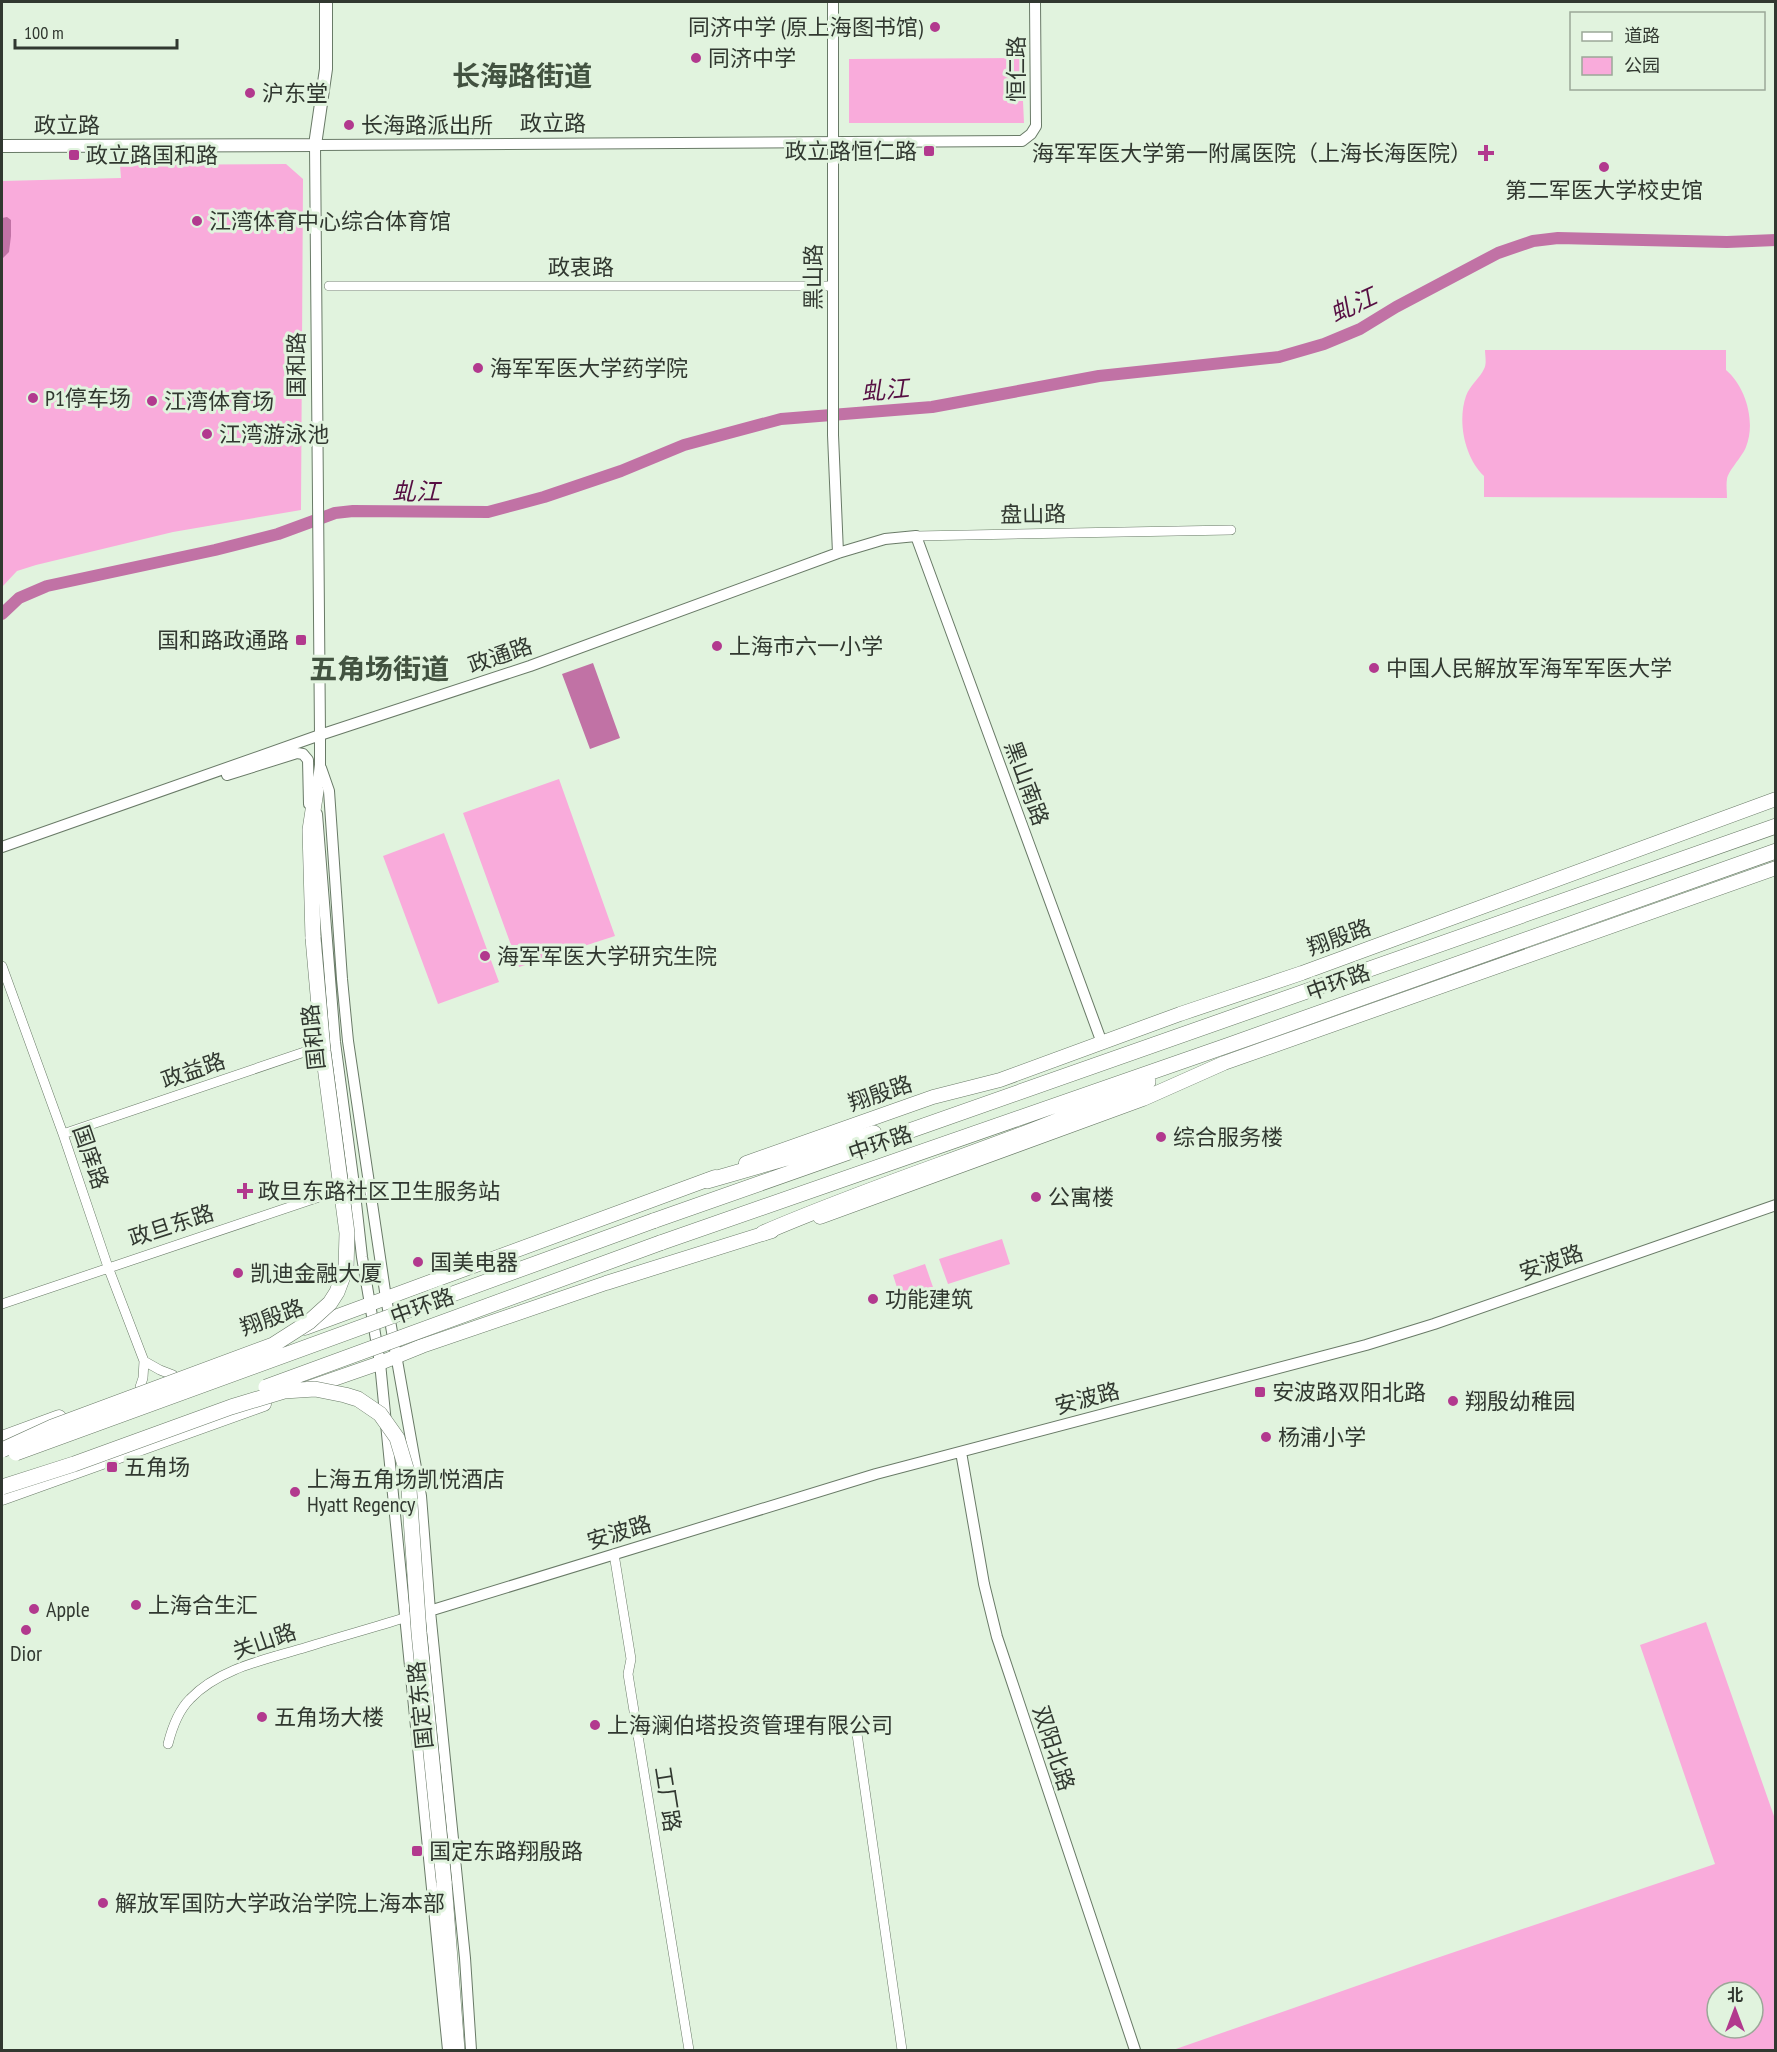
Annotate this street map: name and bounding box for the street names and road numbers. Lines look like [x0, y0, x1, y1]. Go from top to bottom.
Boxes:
street label: 恒仁路 [1002, 36, 1030, 102]
street label: 政立路 [520, 109, 586, 137]
street label: 政立路 [34, 111, 100, 139]
street label: 黑山路 [799, 244, 827, 310]
street label: 政衷路 [548, 253, 614, 281]
street label: 国和路 [282, 332, 310, 398]
street label: 盘山路 [1000, 499, 1066, 529]
street label: 政通路 [464, 631, 536, 679]
street label: 黑山南路 [999, 737, 1055, 829]
street label: 翔殷路 [1303, 913, 1375, 961]
street label: 中环路 [1302, 958, 1374, 1006]
street label: 国和路 [296, 1003, 330, 1071]
street label: 政益路 [157, 1046, 229, 1094]
street label: 翔殷路 [844, 1069, 916, 1117]
street label: 中环路 [844, 1119, 916, 1167]
street label: 国庠路 [67, 1121, 115, 1193]
street label: 政旦东路 [125, 1198, 217, 1252]
street label: 安波路 [1515, 1238, 1587, 1286]
street label: 中环路 [386, 1282, 458, 1330]
street label: 翔殷路 [236, 1293, 308, 1341]
street label: 安波路 [1051, 1376, 1123, 1420]
street label: 安波路 [583, 1509, 655, 1555]
street label: 关山路 [228, 1617, 300, 1665]
street label: 国定东路 [401, 1660, 439, 1750]
street label: 双阳北路 [1027, 1702, 1081, 1794]
street label: 工厂路 [649, 1764, 687, 1834]

